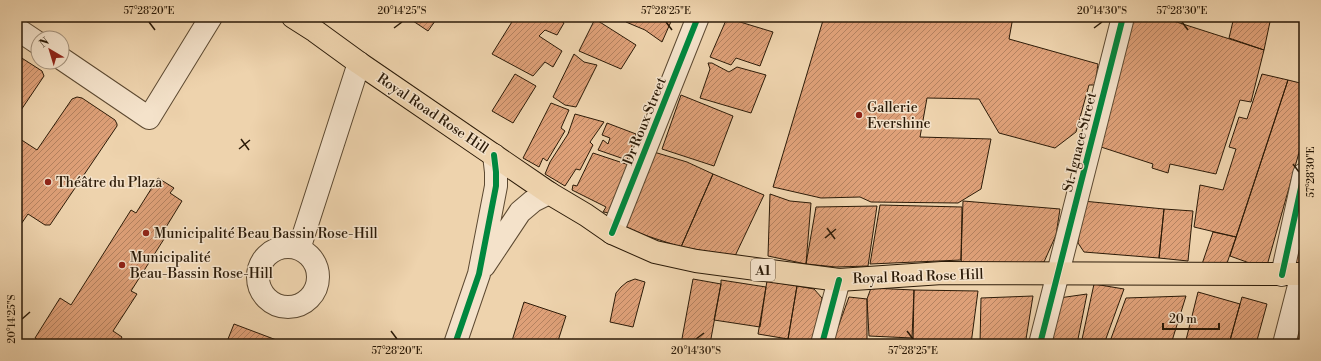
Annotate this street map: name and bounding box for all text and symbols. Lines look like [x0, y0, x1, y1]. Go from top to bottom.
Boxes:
text: 57°28'20"E [123, 5, 175, 17]
text: 20°14'25"S [378, 5, 427, 17]
text: 57°28'25"E [641, 5, 691, 17]
text: 20°14'30"S [1077, 5, 1127, 17]
text: 57°28'30"E [1157, 5, 1208, 17]
north arrow [30, 30, 70, 70]
text: N [37, 35, 52, 51]
street label: Royal Road Rose Hill [373, 70, 492, 158]
street label: Dr Roux Street [619, 75, 671, 168]
street label: St. Ignace Street [1059, 91, 1101, 194]
place label: Gallerie Evershine [867, 99, 931, 133]
marker: Gallerie Evershine [854, 110, 864, 120]
text: 57°28'30"E [1305, 146, 1317, 197]
place label: Théâtre du Plaza [56, 174, 163, 192]
marker: Théâtre du Plaza [43, 177, 53, 187]
place label: Municipalité Beau Bassin Rose-Hill [154, 225, 378, 243]
marker: Municipalité Beau Bassin Rose-Hill [141, 228, 151, 238]
place label: Municipalité Beau-Bassin Rose-Hill [129, 249, 273, 283]
road number: A1 [751, 259, 775, 281]
marker: Municipalité Beau-Bassin Rose-Hill [117, 260, 127, 270]
street label: Royal Road Rose Hill [852, 266, 984, 288]
text: 20°14'25"S [6, 294, 18, 343]
scale bar [1163, 305, 1219, 331]
text: 20 m [1169, 312, 1197, 327]
text: 57°28'20"E [371, 345, 423, 357]
text: 20°14'30"S [671, 345, 721, 357]
text: 57°28'25"E [888, 345, 938, 357]

